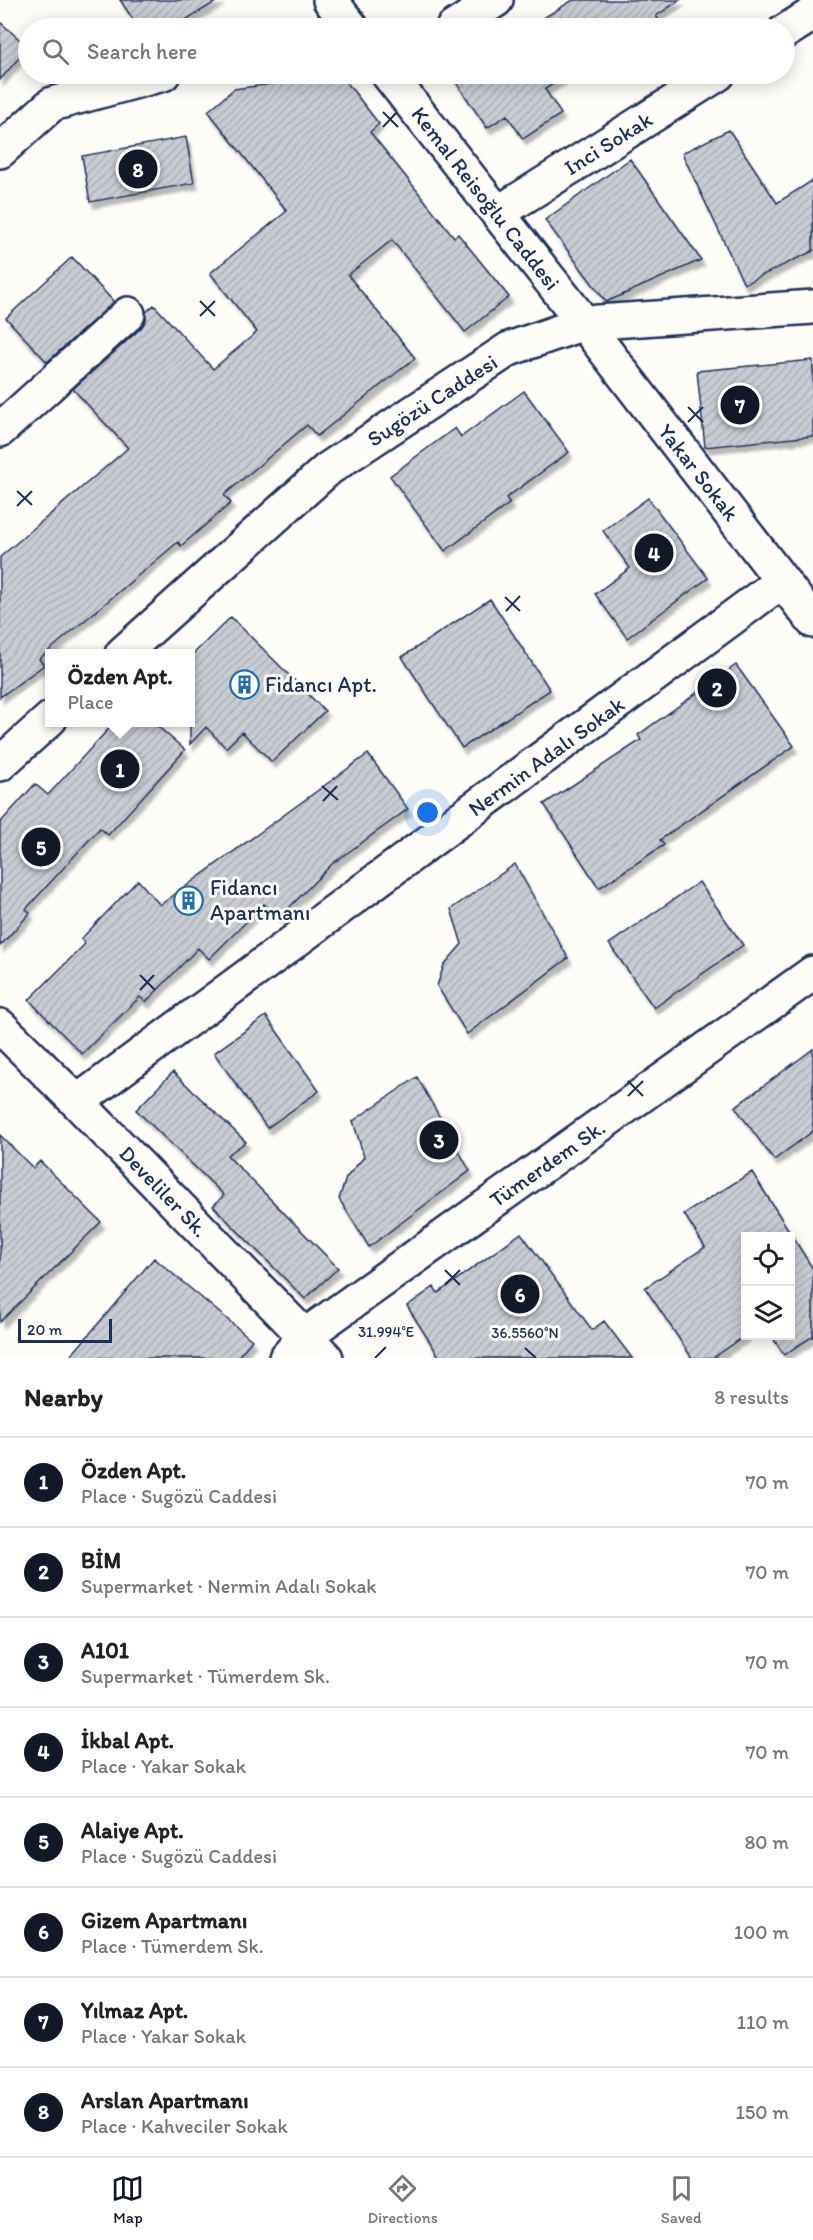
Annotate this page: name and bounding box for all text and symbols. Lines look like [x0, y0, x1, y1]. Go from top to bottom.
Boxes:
search box [18, 18, 795, 84]
icon: search [39, 35, 72, 68]
text: Search here [87, 38, 197, 65]
street label: Kemal Reisoğlu Caddesi [405, 101, 566, 296]
street label: Inci Sokak [559, 105, 658, 181]
pin: 8 [118, 146, 158, 192]
street label: Sugözü Caddesi [362, 348, 502, 453]
pin: 7 [720, 382, 760, 428]
street label: Yakar Sokak [652, 418, 745, 527]
pin: 4 [634, 530, 674, 576]
popup [45, 649, 195, 727]
text: Özden Apt. [67, 663, 173, 690]
pin: 2 [698, 666, 736, 710]
building icon: Fidancı Apt. [228, 668, 260, 700]
place label: Fidancı Apt. [265, 671, 377, 698]
text: Place [67, 690, 114, 714]
street label: Nermin Adalı Sokak [463, 691, 630, 822]
pin: 1 [100, 746, 140, 792]
your location [413, 798, 442, 827]
pin: 5 [22, 824, 60, 870]
place label: Fidancı Apartmanı [210, 874, 310, 926]
building icon: Fidancı Apartmanı [173, 884, 205, 916]
street label: Tümerdem Sk. [484, 1114, 610, 1213]
pin: 3 [420, 1118, 458, 1162]
street label: Develiler Sk. [113, 1140, 214, 1243]
map controls [741, 1232, 795, 1340]
button: locate [741, 1232, 795, 1286]
pin: 6 [500, 1272, 540, 1316]
button: layers [741, 1286, 795, 1340]
scale bar [18, 1316, 112, 1344]
text: 20 m [27, 1320, 62, 1339]
text: 31.994°E [358, 1323, 414, 1341]
text: 36.5560°N [491, 1324, 559, 1342]
text: Nearby [24, 1381, 103, 1413]
text: 8 results [714, 1385, 789, 1409]
text: Özden Apt. [81, 1457, 186, 1484]
text: 1 [39, 1470, 48, 1494]
text: 70 m [745, 1470, 789, 1494]
text: Place · Sugözü Caddesi [81, 1484, 277, 1508]
text: BİM [81, 1547, 121, 1574]
text: 2 [38, 1560, 49, 1584]
text: 70 m [745, 1560, 789, 1584]
text: Supermarket · Nermin Adalı Sokak [81, 1574, 377, 1598]
text: A101 [81, 1637, 129, 1664]
text: 3 [38, 1650, 49, 1674]
text: 70 m [745, 1650, 789, 1674]
text: Supermarket · Tümerdem Sk. [81, 1664, 330, 1688]
text: İkbal Apt. [81, 1727, 174, 1754]
text: 4 [37, 1740, 50, 1764]
text: 70 m [745, 1740, 789, 1764]
text: Place · Yakar Sokak [81, 1754, 246, 1778]
text: Alaiye Apt. [81, 1817, 184, 1844]
text: 5 [38, 1830, 49, 1854]
text: 80 m [744, 1830, 789, 1854]
text: Place · Sugözü Caddesi [81, 1844, 277, 1868]
text: Gizem Apartmanı [81, 1907, 247, 1934]
text: 6 [38, 1920, 49, 1944]
text: 100 m [734, 1920, 789, 1944]
text: Place · Tümerdem Sk. [81, 1934, 264, 1958]
text: Yılmaz Apt. [81, 1997, 188, 2024]
text: 7 [39, 2010, 48, 2034]
text: 110 m [737, 2010, 789, 2034]
text: Place · Yakar Sokak [81, 2024, 246, 2048]
text: Arslan Apartmanı [81, 2087, 249, 2114]
text: 8 [38, 2100, 49, 2124]
text: 150 m [736, 2100, 789, 2124]
text: Place · Kahveciler Sokak [81, 2114, 288, 2138]
tab: Map [111, 2172, 144, 2227]
tab: Directions [367, 2172, 438, 2227]
tab: Saved [661, 2172, 702, 2227]

